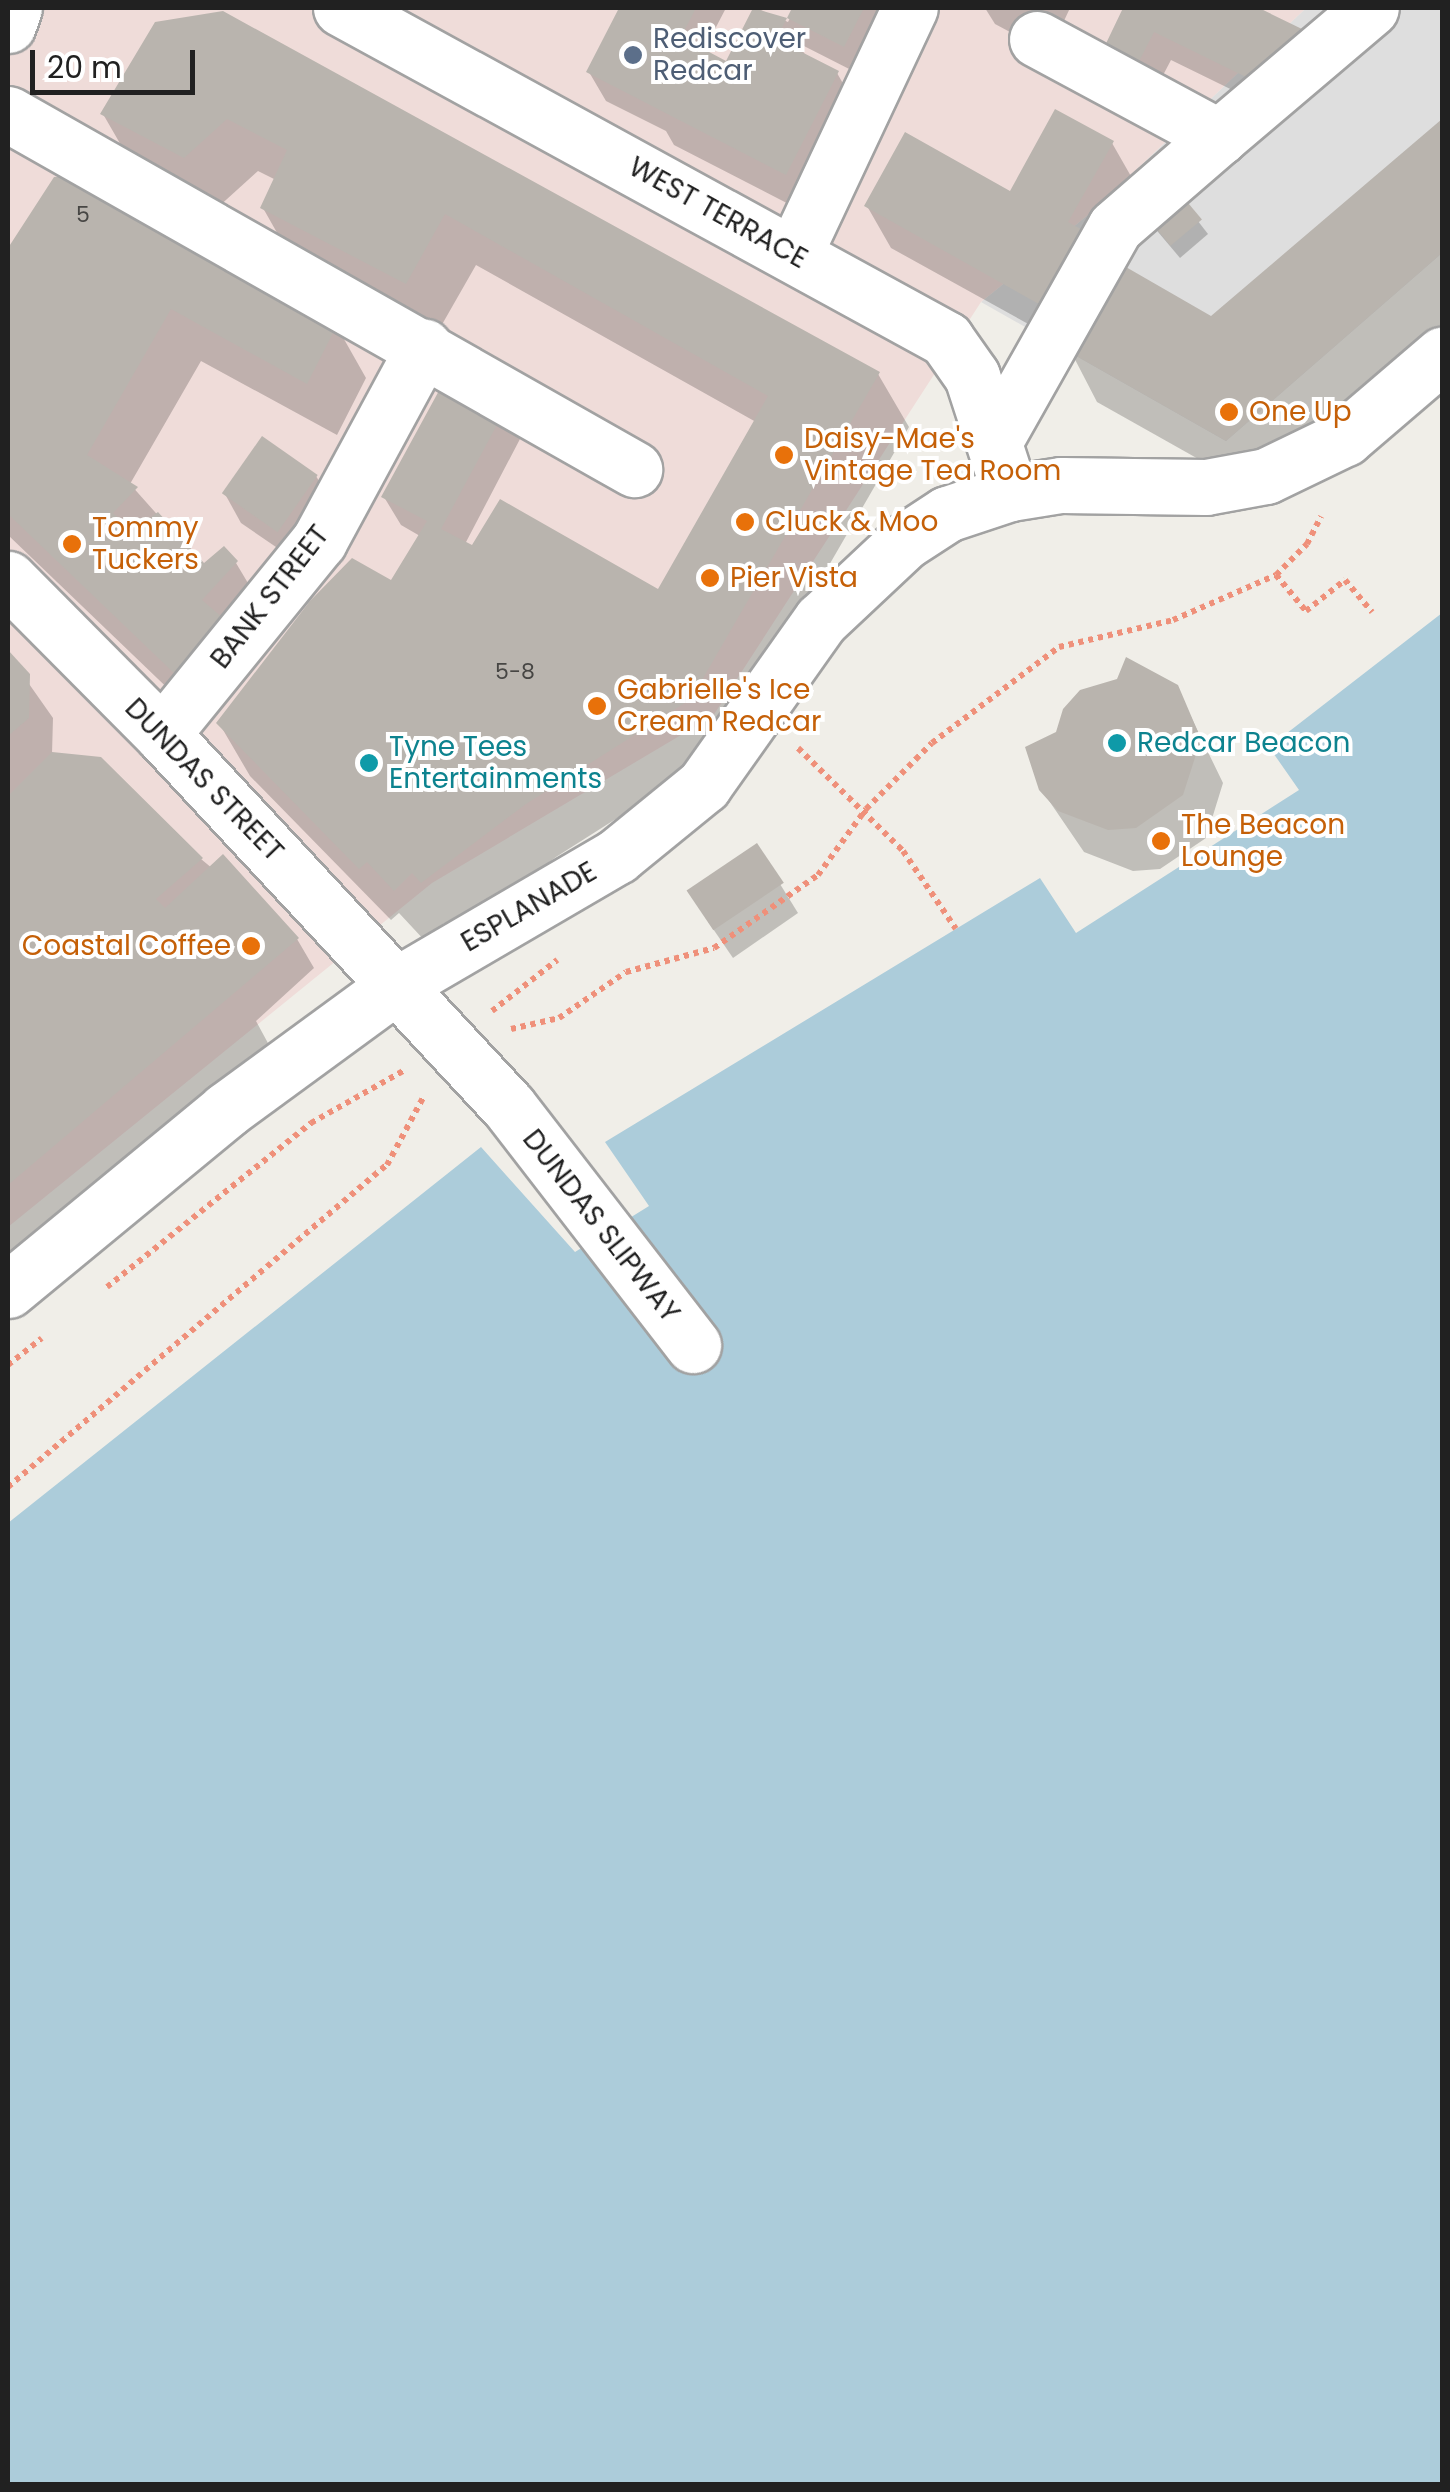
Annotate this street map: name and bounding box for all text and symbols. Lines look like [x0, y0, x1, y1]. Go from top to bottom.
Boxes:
place label: Rediscover Redcar [653, 22, 806, 88]
scale bar [35, 30, 200, 92]
marker: Rediscover Redcar [622, 44, 644, 66]
text: 20 m [47, 46, 122, 89]
street label: WEST TERRACE [623, 150, 813, 276]
house number: 5 [76, 202, 90, 228]
place label: One Up [1249, 395, 1352, 429]
marker: One Up [1218, 401, 1240, 423]
place label: Daisy-Mae's Vintage Tea Room [804, 422, 1061, 488]
marker: Daisy-Mae's Vintage Tea Room [773, 444, 795, 466]
place label: Cluck & Moo [765, 505, 938, 539]
place label: Tommy Tuckers [92, 511, 199, 577]
marker: Cluck & Moo [734, 511, 756, 533]
street label: BANK STREET [204, 519, 336, 675]
marker: Tommy Tuckers [61, 533, 83, 555]
place label: Pier Vista [730, 561, 858, 595]
marker: Pier Vista [699, 567, 721, 589]
house number: 5-8 [495, 659, 535, 685]
place label: Gabrielle's Ice Cream Redcar [617, 673, 821, 739]
street label: DUNDAS STREET [118, 692, 290, 868]
marker: Gabrielle's Ice Cream Redcar [586, 695, 608, 717]
place label: Redcar Beacon [1137, 726, 1350, 760]
place label: Tyne Tees Entertainments [389, 730, 602, 796]
marker: Redcar Beacon [1106, 732, 1128, 754]
marker: Tyne Tees Entertainments [358, 752, 380, 774]
place label: The Beacon Lounge [1181, 808, 1345, 874]
marker: The Beacon Lounge [1150, 830, 1172, 852]
street label: ESPLANADE [455, 855, 603, 959]
place label: Coastal Coffee [22, 929, 231, 963]
marker: Coastal Coffee [240, 935, 262, 957]
street label: DUNDAS SLIPWAY [515, 1123, 687, 1329]

